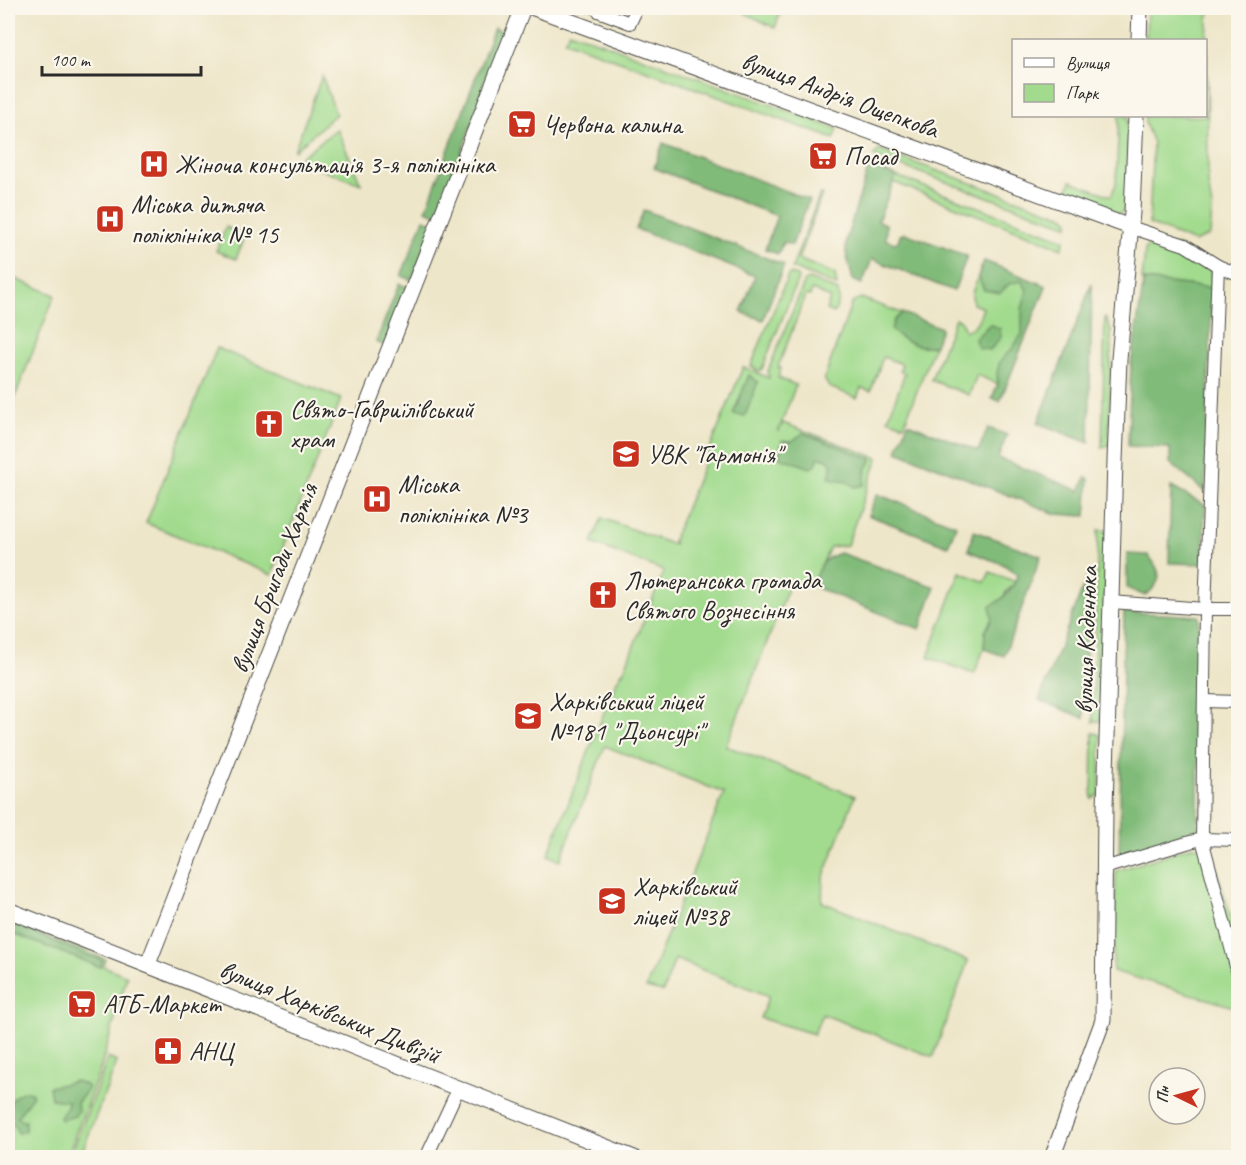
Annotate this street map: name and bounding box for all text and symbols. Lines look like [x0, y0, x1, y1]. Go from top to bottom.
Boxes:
scale bar [42, 39, 201, 77]
legend [1012, 39, 1207, 117]
street label: вулиця Андрія Ощепкова [737, 44, 944, 146]
text: 100 m [51, 49, 92, 71]
text: Вулиця [1066, 52, 1110, 74]
text: Парк [1066, 82, 1100, 104]
supermarket icon: Червона калина [506, 108, 538, 140]
place label: Червона калина [543, 108, 684, 141]
supermarket icon: Посад [807, 140, 839, 172]
place label: Посад [844, 140, 900, 173]
hospital icon: Жіноча консультація 3-я поліклініка [138, 148, 170, 180]
place label: Жіноча консультація 3-я поліклініка [175, 148, 496, 181]
place label: Міська дитяча поліклініка № 15 [131, 188, 280, 251]
hospital icon: Міська дитяча поліклініка № 15 [94, 203, 126, 235]
place label: Свято-Гавриїлівський храм [290, 393, 476, 456]
church icon: Свято-Гавриїлівський храм [253, 408, 285, 440]
school or university icon: УВК "Гармонія" [610, 438, 642, 470]
place label: УВК "Гармонія" [647, 438, 786, 471]
place label: Міська поліклініка №3 [398, 468, 530, 531]
street label: вулиця Бригади Хартія [223, 477, 326, 678]
hospital icon: Міська поліклініка №3 [361, 483, 393, 515]
place label: Лютеранська громада Святого Вознесіння [624, 564, 822, 628]
street label: вулиця Каденюка [1067, 564, 1105, 715]
church icon: Лютеранська громада Святого Вознесіння [587, 579, 619, 611]
place label: Харківський ліцей №181 "Дьонсурі" [549, 685, 708, 748]
school or university icon: Харківський ліцей №181 "Дьонсурі" [512, 700, 544, 732]
place label: Харківський ліцей №38 [633, 870, 739, 933]
school or university icon: Харківський ліцей №38 [596, 885, 628, 917]
street label: вулиця Харківських Дивізій [214, 953, 447, 1073]
supermarket icon: АТБ-Маркет [66, 988, 98, 1020]
place label: АТБ-Маркет [103, 988, 223, 1021]
pharmacy icon: АНЦ [152, 1035, 184, 1067]
place label: АНЦ [189, 1035, 235, 1068]
north arrow [1147, 1066, 1207, 1126]
text: Пн [1152, 1085, 1174, 1104]

